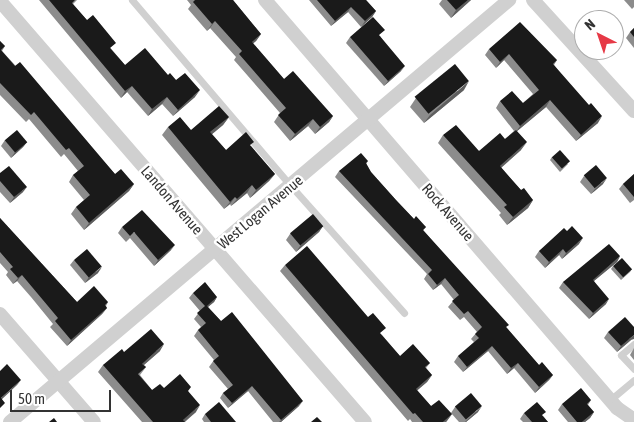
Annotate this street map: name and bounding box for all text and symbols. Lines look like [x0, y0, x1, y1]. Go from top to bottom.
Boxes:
north arrow [574, 10, 624, 60]
text: N [581, 16, 598, 33]
street label: Landon Avenue [137, 162, 207, 238]
street label: West Logan Avenue [214, 171, 306, 253]
street label: Rock Avenue [418, 180, 478, 244]
scale bar [12, 380, 114, 412]
text: 50 m [18, 390, 45, 407]

